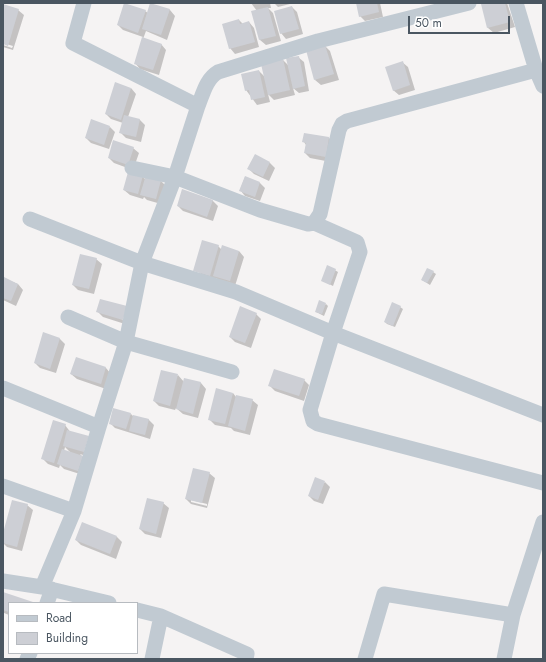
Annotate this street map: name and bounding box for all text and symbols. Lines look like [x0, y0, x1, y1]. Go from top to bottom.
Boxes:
scale bar [410, 8, 512, 34]
text: 50 m [415, 14, 442, 32]
legend [8, 602, 138, 654]
text: Road [46, 609, 72, 627]
text: Building [46, 629, 88, 647]

